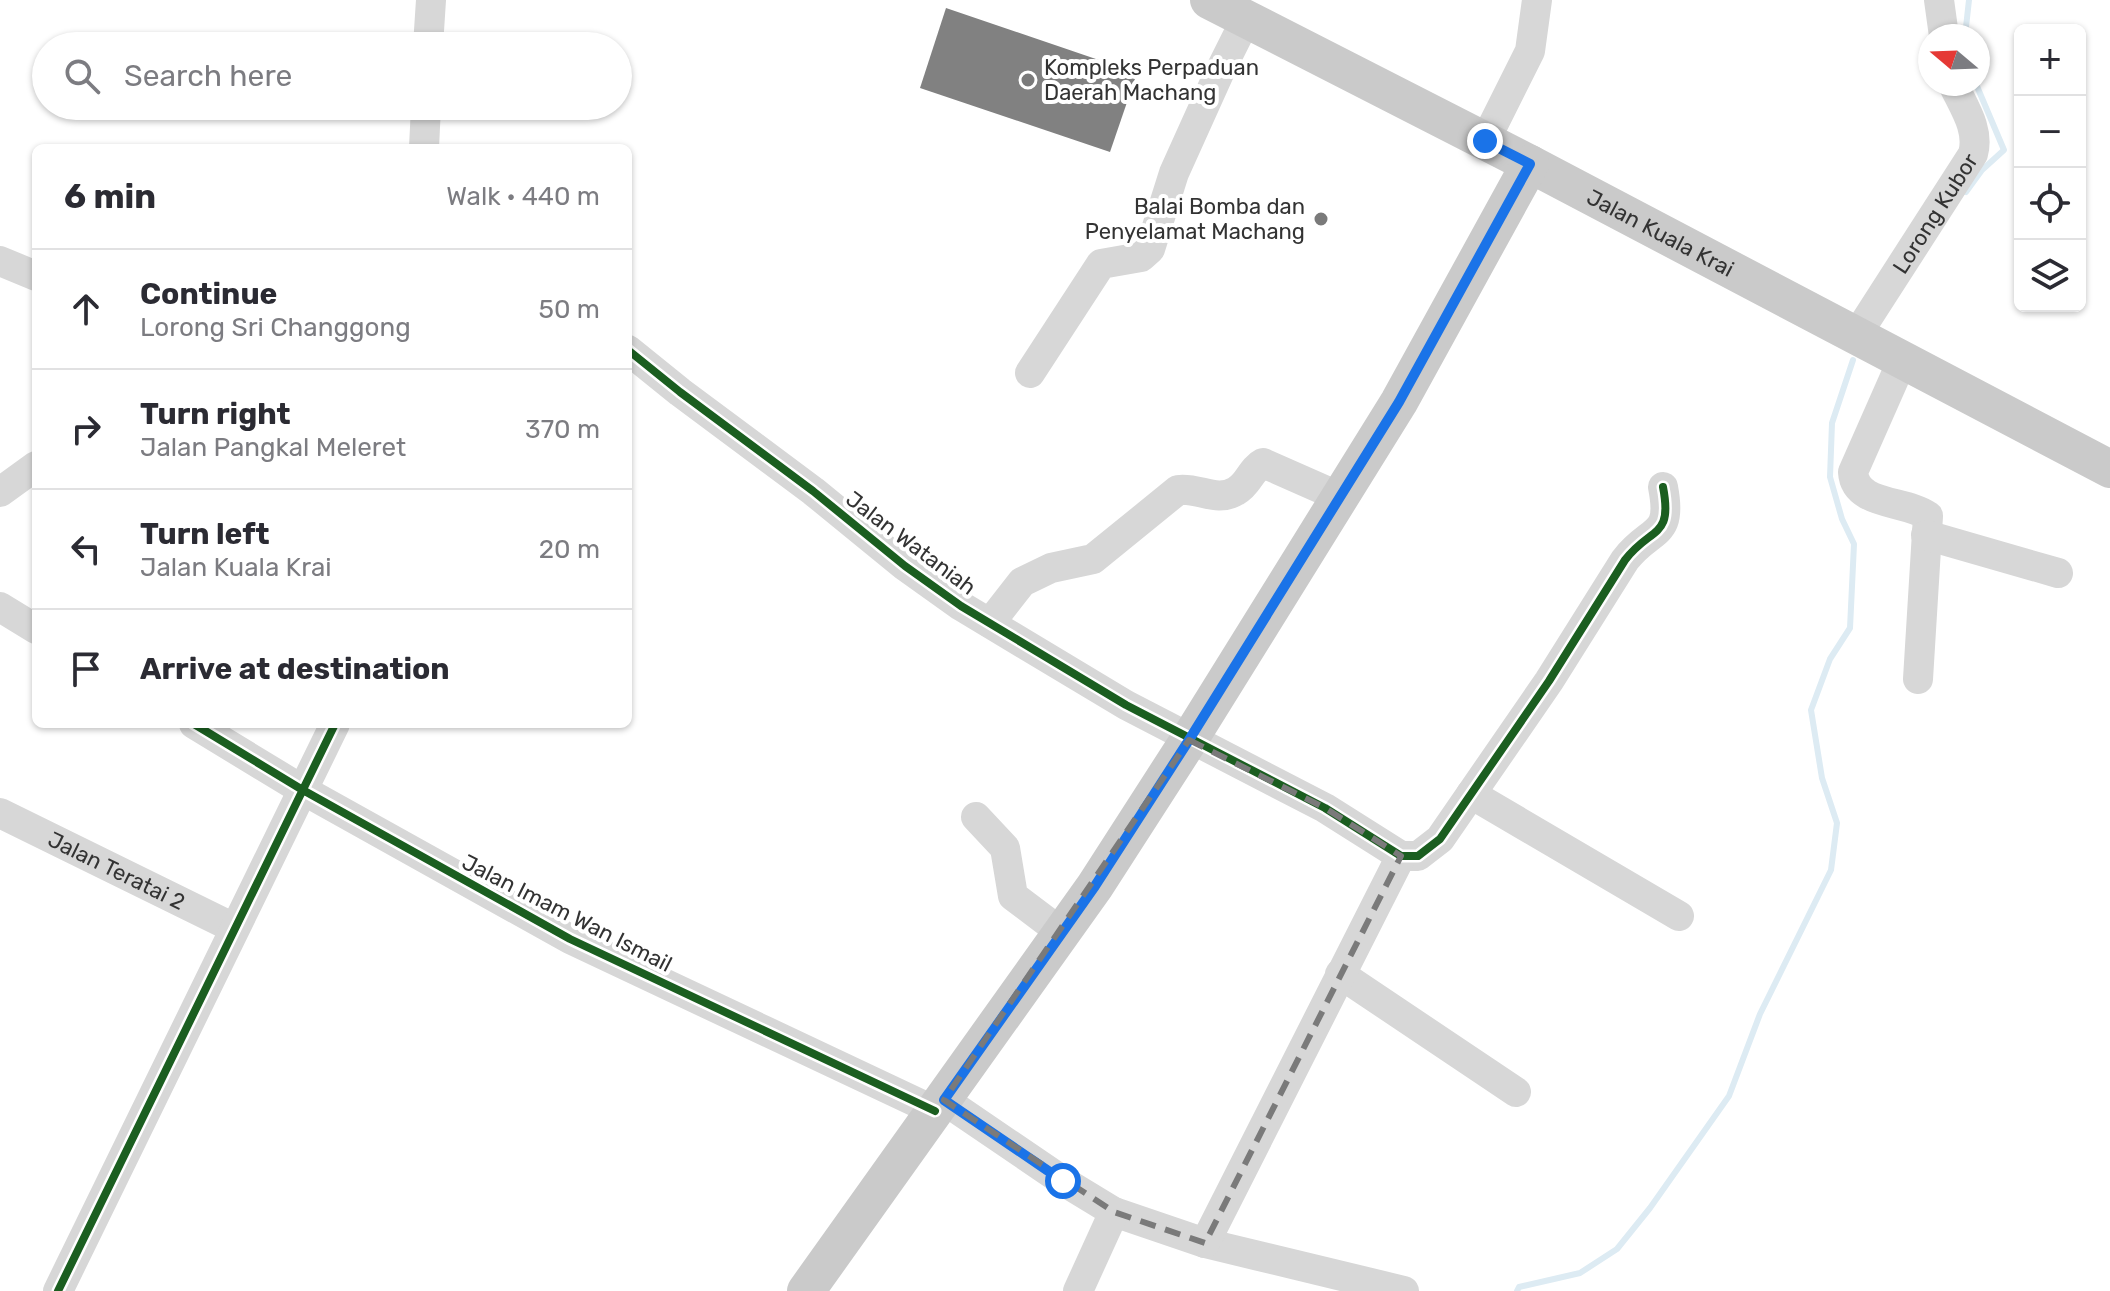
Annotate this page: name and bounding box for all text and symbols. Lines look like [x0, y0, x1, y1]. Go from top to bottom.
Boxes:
north arrow [1918, 24, 1990, 96]
map controls [2014, 24, 2086, 312]
button: + [2014, 24, 2086, 96]
search box [32, 32, 632, 120]
icon: search [60, 54, 104, 98]
place label: Kompleks Perpaduan Daerah Machang [1044, 54, 1259, 106]
text: Search here [124, 58, 292, 94]
marker: Kompleks Perpaduan Daerah Machang [1019, 71, 1037, 89]
button: − [2014, 96, 2086, 168]
route end [1467, 123, 1503, 159]
street label: Lorong Kubor [1886, 147, 1984, 278]
button: locate [2014, 168, 2086, 240]
text: 6 min [64, 176, 156, 217]
text: Walk · 440 m [446, 181, 600, 212]
street label: Jalan Kuala Krai [1582, 183, 1739, 282]
place label: Balai Bomba dan Penyelamat Machang [1085, 193, 1305, 245]
marker: Balai Bomba dan Penyelamat Machang [1312, 210, 1330, 228]
button: layers [2014, 240, 2086, 312]
text: Continue [140, 276, 277, 312]
icon: ahead [64, 287, 108, 331]
text: 50 m [539, 294, 600, 325]
text: Lorong Sri Changgong [140, 312, 411, 343]
text: Turn right [140, 396, 291, 432]
icon: right [64, 407, 108, 451]
text: 370 m [525, 414, 600, 445]
text: Jalan Pangkal Meleret [140, 432, 406, 463]
street label: Jalan Wataniah [841, 485, 981, 601]
text: Turn left [140, 516, 270, 552]
icon: left [64, 527, 108, 571]
text: 20 m [539, 534, 600, 565]
text: Jalan Kuala Krai [140, 552, 332, 583]
icon: arrive [64, 647, 108, 691]
text: Arrive at destination [140, 651, 450, 687]
street label: Jalan Teratai 2 [44, 825, 190, 915]
street label: Jalan Imam Wan Ismail [457, 848, 677, 978]
route start [1045, 1163, 1081, 1199]

